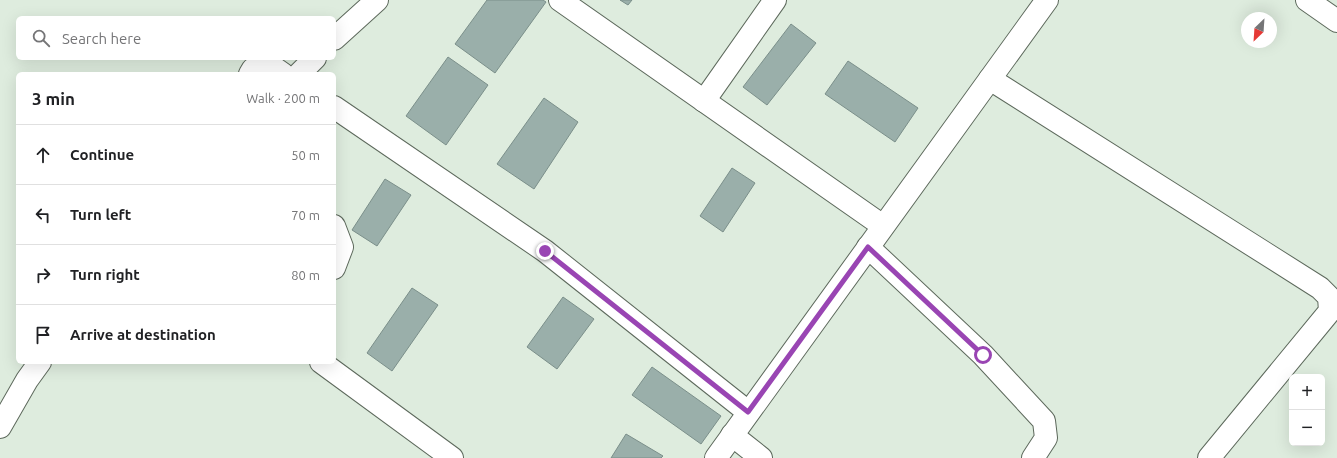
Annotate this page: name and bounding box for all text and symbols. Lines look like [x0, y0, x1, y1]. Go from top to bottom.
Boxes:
north arrow [1241, 12, 1277, 48]
search box [16, 16, 336, 60]
icon: search [30, 27, 52, 49]
text: Search here [62, 30, 141, 47]
text: 3 min [32, 89, 75, 108]
text: Walk · 200 m [246, 91, 320, 105]
icon: ahead [32, 144, 54, 166]
text: Continue [70, 146, 134, 163]
text: 50 m [291, 148, 320, 162]
icon: left [32, 204, 54, 226]
text: Turn left [70, 206, 131, 223]
text: 70 m [291, 208, 320, 222]
route end [536, 242, 554, 260]
icon: right [32, 264, 54, 286]
text: Turn right [70, 266, 140, 283]
text: 80 m [291, 268, 320, 282]
icon: arrive [32, 324, 54, 346]
text: Arrive at destination [70, 326, 216, 343]
route start [974, 346, 992, 364]
map controls [1289, 374, 1325, 446]
button: + [1289, 374, 1325, 410]
button: − [1289, 410, 1325, 446]

